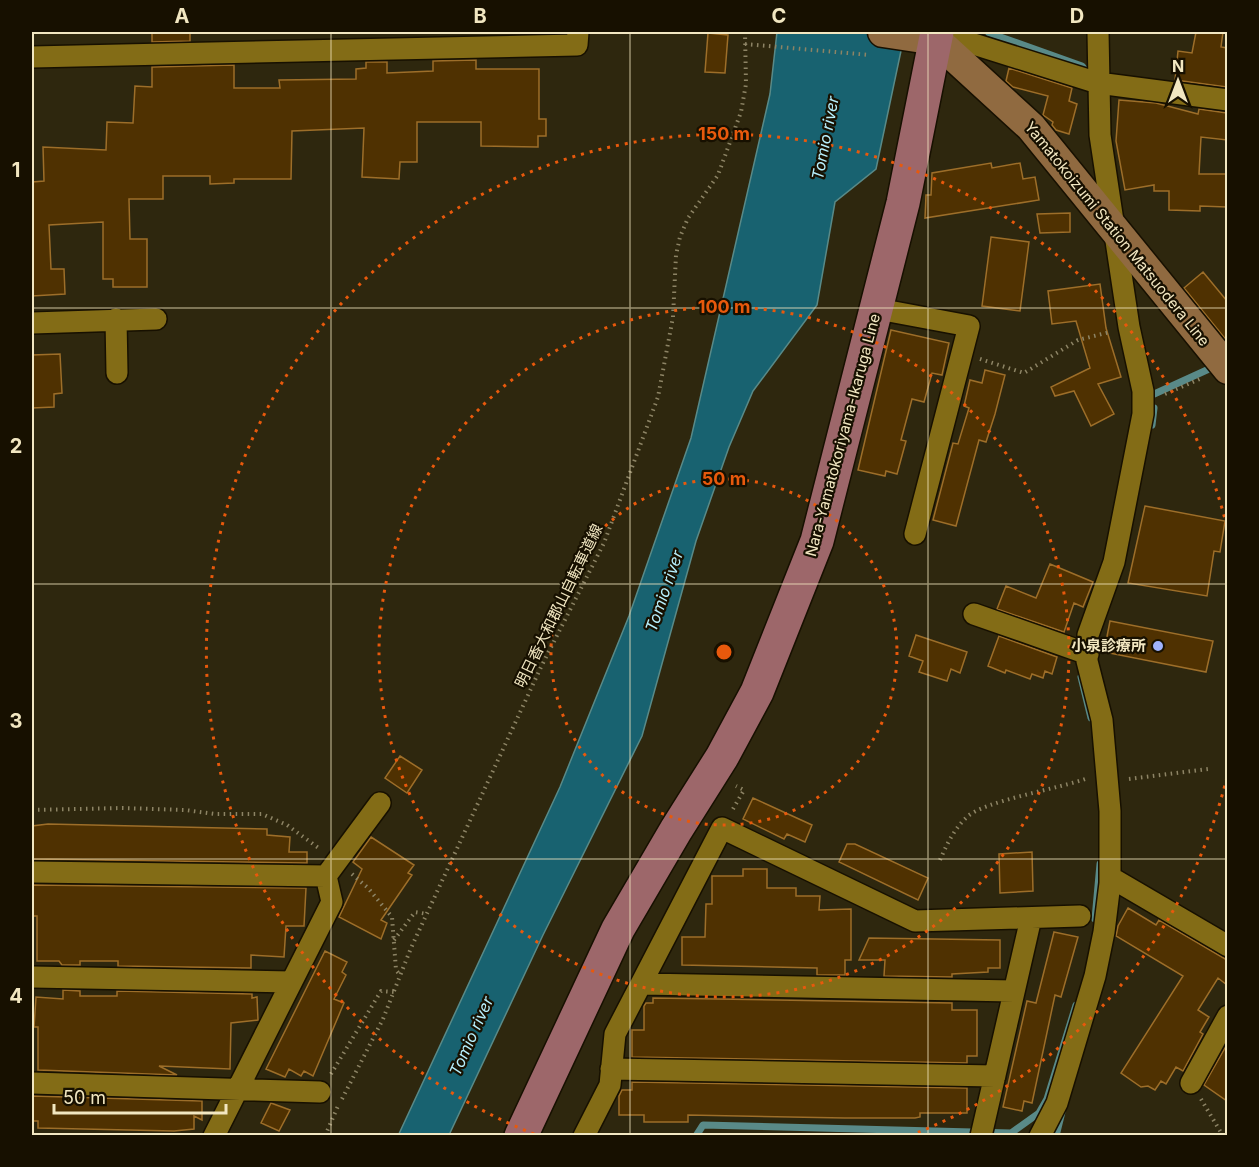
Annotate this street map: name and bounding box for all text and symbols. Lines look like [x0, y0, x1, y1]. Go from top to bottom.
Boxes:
text: A [175, 4, 190, 28]
text: B [473, 4, 487, 28]
text: C [772, 4, 786, 28]
text: D [1070, 4, 1084, 28]
north arrow [1148, 51, 1208, 111]
text: N [1172, 56, 1184, 76]
water label: Tomio river [807, 94, 843, 182]
street label: Yamatokoizumi Station Matsuodera Line [1021, 117, 1214, 350]
text: 150 m [698, 123, 750, 144]
text: 1 [12, 158, 20, 182]
text: 100 m [698, 296, 750, 317]
street label: Nara-Yamatokoriyama-Ikaruga Line [801, 311, 884, 558]
text: 2 [10, 434, 22, 458]
text: 50 m [702, 468, 746, 489]
street label: 明日香大和郡山自転車道線 [511, 521, 607, 691]
water label: Tomio river [641, 547, 688, 634]
place label: 小泉診療所 [1071, 636, 1146, 655]
marker: 小泉診療所 [1151, 639, 1165, 653]
centre of rings [714, 642, 734, 662]
text: 3 [10, 709, 22, 733]
text: 4 [9, 984, 23, 1008]
water label: Tomio river [445, 992, 498, 1079]
scale bar [54, 1077, 226, 1115]
text: 50 m [63, 1087, 106, 1108]

